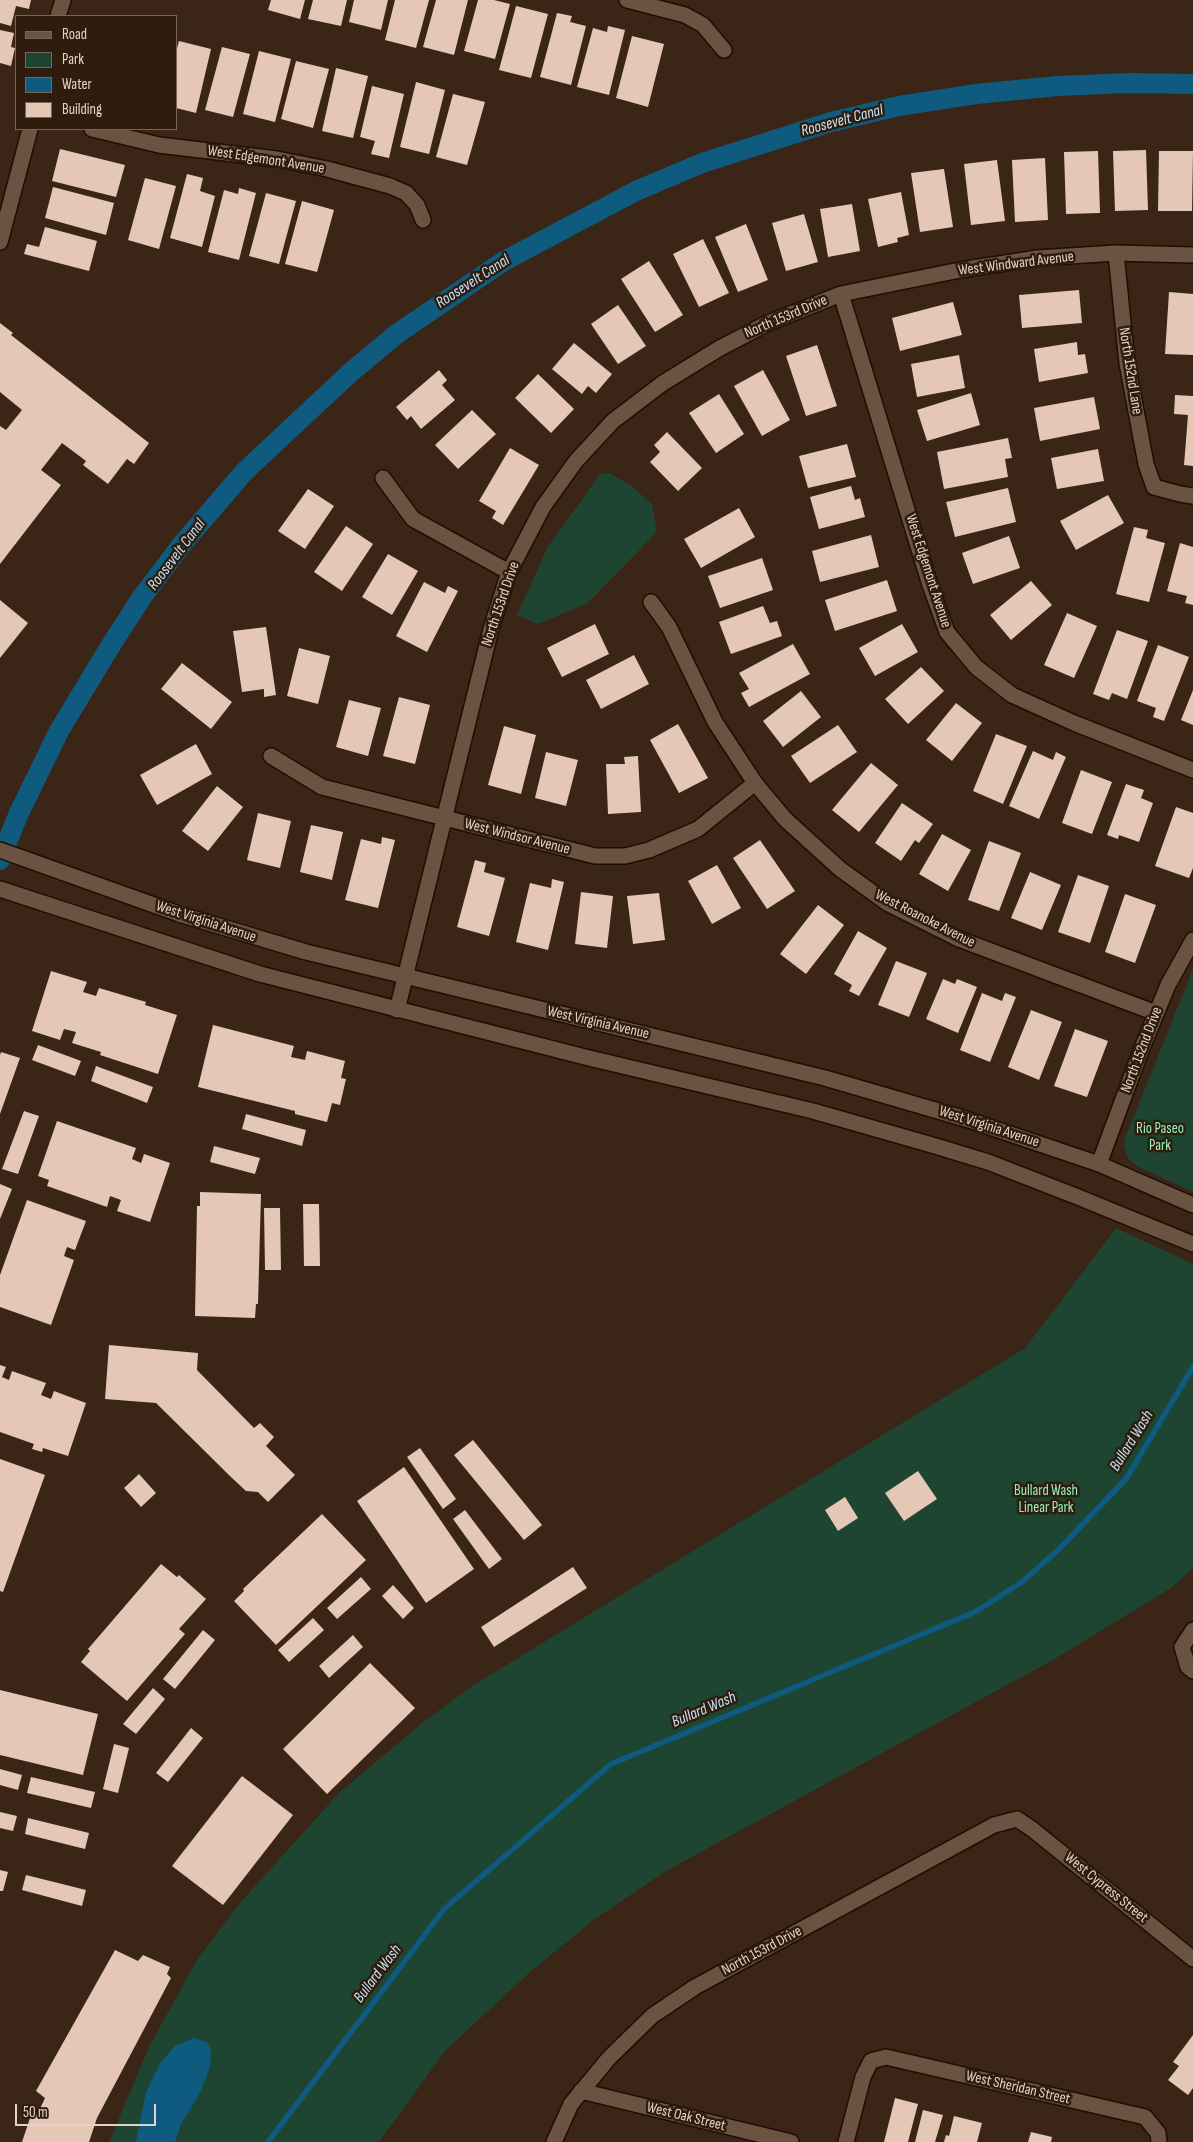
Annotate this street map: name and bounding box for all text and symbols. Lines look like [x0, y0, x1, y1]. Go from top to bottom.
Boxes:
legend [15, 15, 178, 130]
text: Road [62, 25, 87, 44]
text: Park [62, 50, 84, 69]
text: Water [62, 75, 92, 94]
text: Building [62, 100, 102, 119]
water label: Roosevelt Canal [799, 101, 885, 141]
street label: West Edgemont Avenue [206, 142, 326, 178]
street label: West Windward Avenue [957, 248, 1075, 280]
water label: Roosevelt Canal [432, 251, 514, 313]
street label: North 153rd Drive [742, 291, 830, 343]
street label: North 152nd Lane [1114, 326, 1146, 416]
street label: West Edgemont Avenue [901, 512, 955, 630]
water label: Roosevelt Canal [144, 516, 210, 594]
street label: North 153rd Drive [478, 559, 524, 649]
street label: West Windsor Avenue [462, 815, 572, 859]
street label: West Roanoke Avenue [872, 886, 978, 952]
street label: West Virginia Avenue [154, 897, 258, 947]
street label: West Virginia Avenue [545, 1003, 651, 1043]
street label: North 152nd Drive [1117, 1005, 1167, 1095]
street label: West Virginia Avenue [937, 1102, 1041, 1152]
park label: Rio Paseo Park [1136, 1120, 1184, 1155]
water label: Bullard Wash [1106, 1407, 1158, 1475]
park label: Bullard Wash Linear Park [1014, 1482, 1078, 1517]
water label: Bullard Wash [669, 1688, 739, 1732]
street label: West Cypress Street [1061, 1849, 1151, 1927]
street label: North 153rd Drive [719, 1922, 805, 1980]
water label: Bullard Wash [350, 1941, 406, 2007]
street label: West Sheridan Street [964, 2067, 1072, 2109]
scale bar [18, 2094, 159, 2126]
street label: West Oak Street [645, 2099, 727, 2135]
text: 50 m [23, 2103, 48, 2122]

